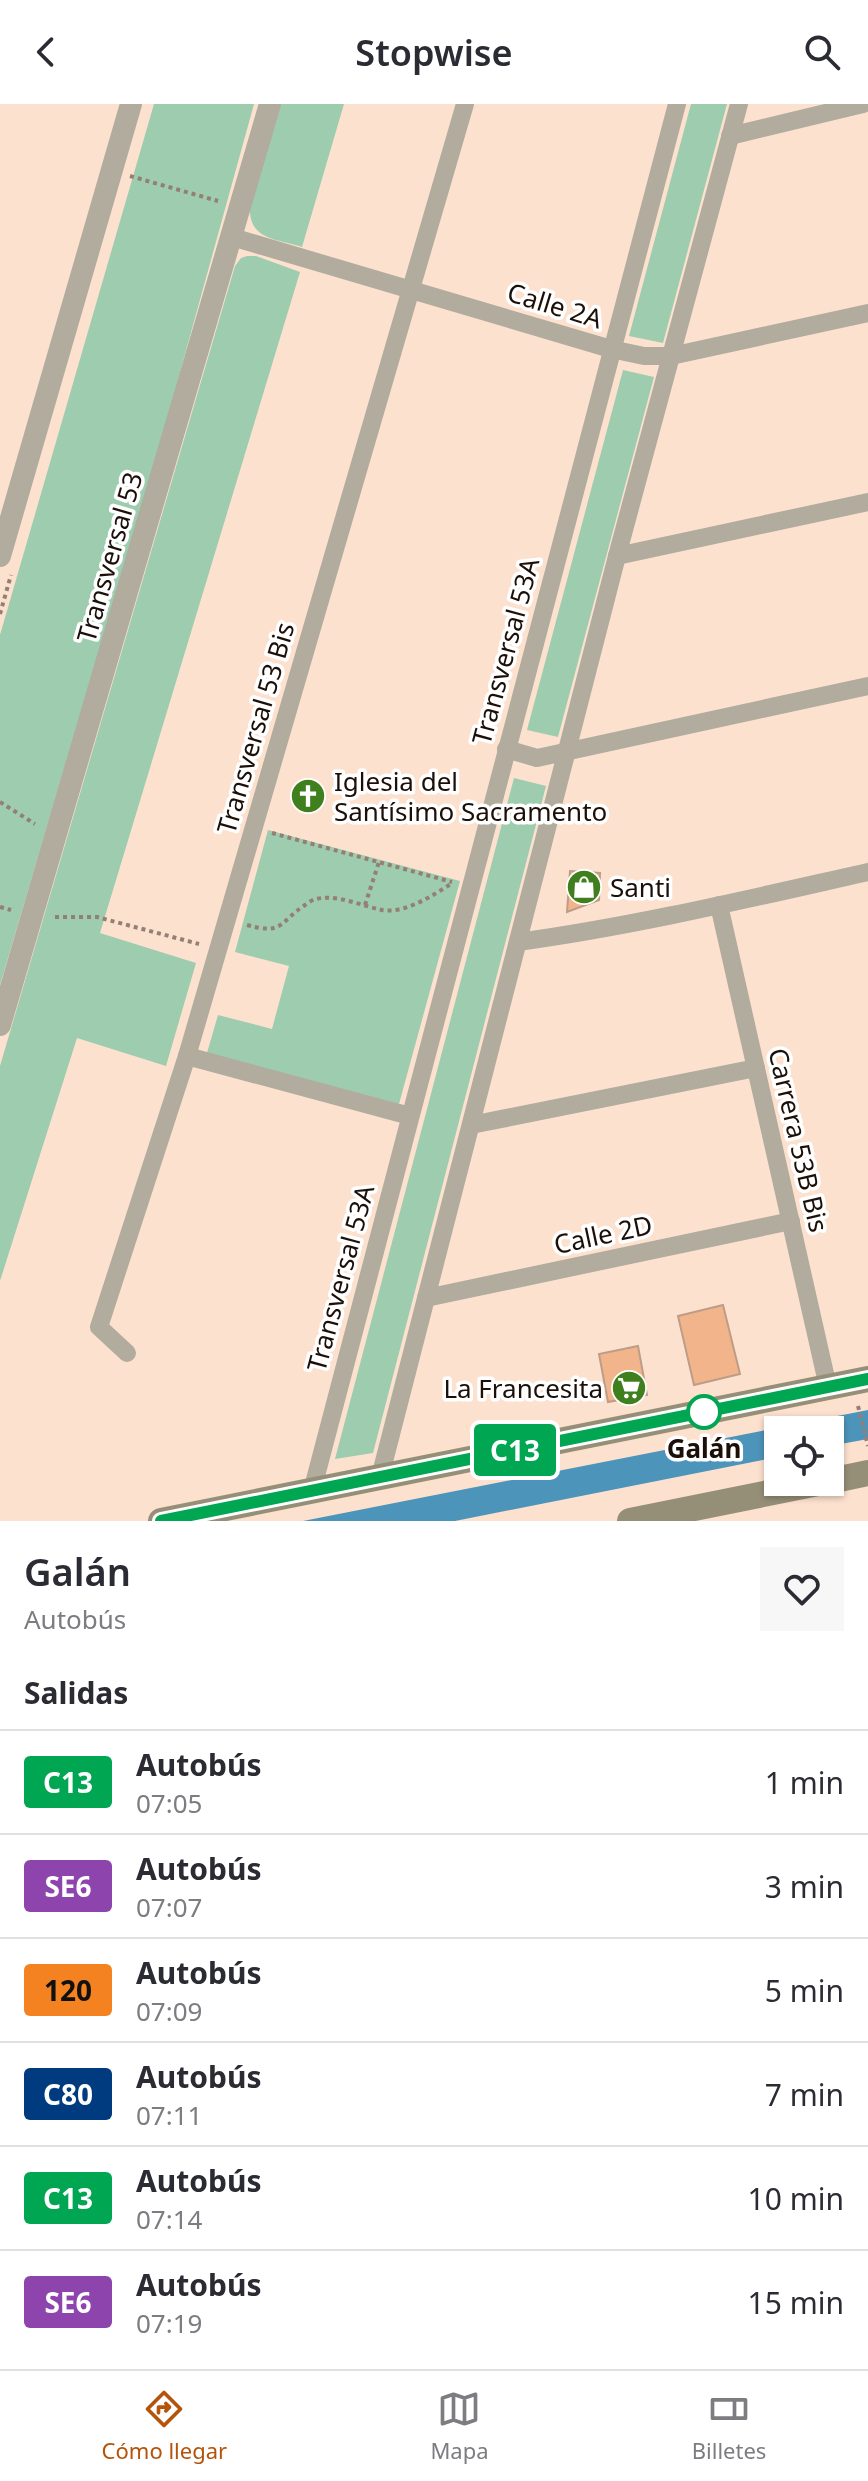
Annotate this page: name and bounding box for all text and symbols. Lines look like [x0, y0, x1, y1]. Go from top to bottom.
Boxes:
text: Stopwise [355, 28, 513, 77]
icon: back [24, 30, 68, 74]
icon: search [800, 30, 844, 74]
street label: Calle 2A [503, 274, 607, 337]
street label: Transversal 53 [68, 468, 150, 646]
street label: Transversal 53A [463, 553, 547, 748]
street label: Transversal 53 Bis [208, 618, 302, 838]
place label: Iglesia del Santísimo Sacramento [334, 763, 607, 829]
church icon: Iglesia del Santísimo Sacramento [289, 777, 327, 815]
shop icon: Santi [565, 868, 603, 906]
place label: Santi [610, 869, 671, 905]
street label: Carrera 53B Bis [760, 1045, 838, 1235]
street label: Transversal 53A [298, 1180, 382, 1375]
street label: Calle 2D [550, 1206, 656, 1262]
supermarket icon: La Francesita [610, 1369, 648, 1407]
place label: La Francesita [443, 1370, 603, 1406]
marker: Galán [687, 1395, 721, 1429]
map controls [764, 1416, 844, 1496]
button: locate [764, 1416, 844, 1496]
line badge: C13 [469, 1424, 561, 1476]
place label: Galán [667, 1430, 741, 1466]
text: C13 [490, 1431, 540, 1469]
text: Galán [24, 1545, 131, 1597]
button: heart [760, 1547, 844, 1631]
text: Autobús [24, 1601, 126, 1637]
text: Salidas [24, 1672, 128, 1713]
text: Autobús [136, 1744, 262, 1785]
text: 1 min [765, 1762, 844, 1803]
text: C13 [43, 1763, 93, 1801]
text: 07:05 [136, 1785, 202, 1821]
text: Autobús [136, 1848, 262, 1889]
text: 3 min [765, 1866, 844, 1907]
text: SE6 [44, 1867, 92, 1905]
text: 07:07 [136, 1889, 202, 1925]
text: Autobús [136, 1952, 262, 1993]
text: 5 min [765, 1970, 844, 2011]
text: 120 [44, 1971, 92, 2009]
text: 07:09 [136, 1993, 202, 2029]
text: Autobús [136, 2056, 262, 2097]
text: 7 min [765, 2074, 844, 2115]
text: C80 [43, 2075, 93, 2113]
text: 07:11 [136, 2097, 202, 2133]
text: Autobús [136, 2160, 262, 2201]
text: 10 min [748, 2178, 844, 2219]
text: C13 [43, 2179, 93, 2217]
text: 07:14 [136, 2201, 202, 2237]
text: Autobús [136, 2264, 262, 2305]
text: 15 min [748, 2282, 844, 2323]
text: SE6 [44, 2283, 92, 2321]
text: 07:19 [136, 2305, 202, 2341]
tab: Cómo llegar [102, 2387, 227, 2465]
tab: Mapa [430, 2387, 489, 2465]
tab: Billetes [692, 2387, 766, 2465]

